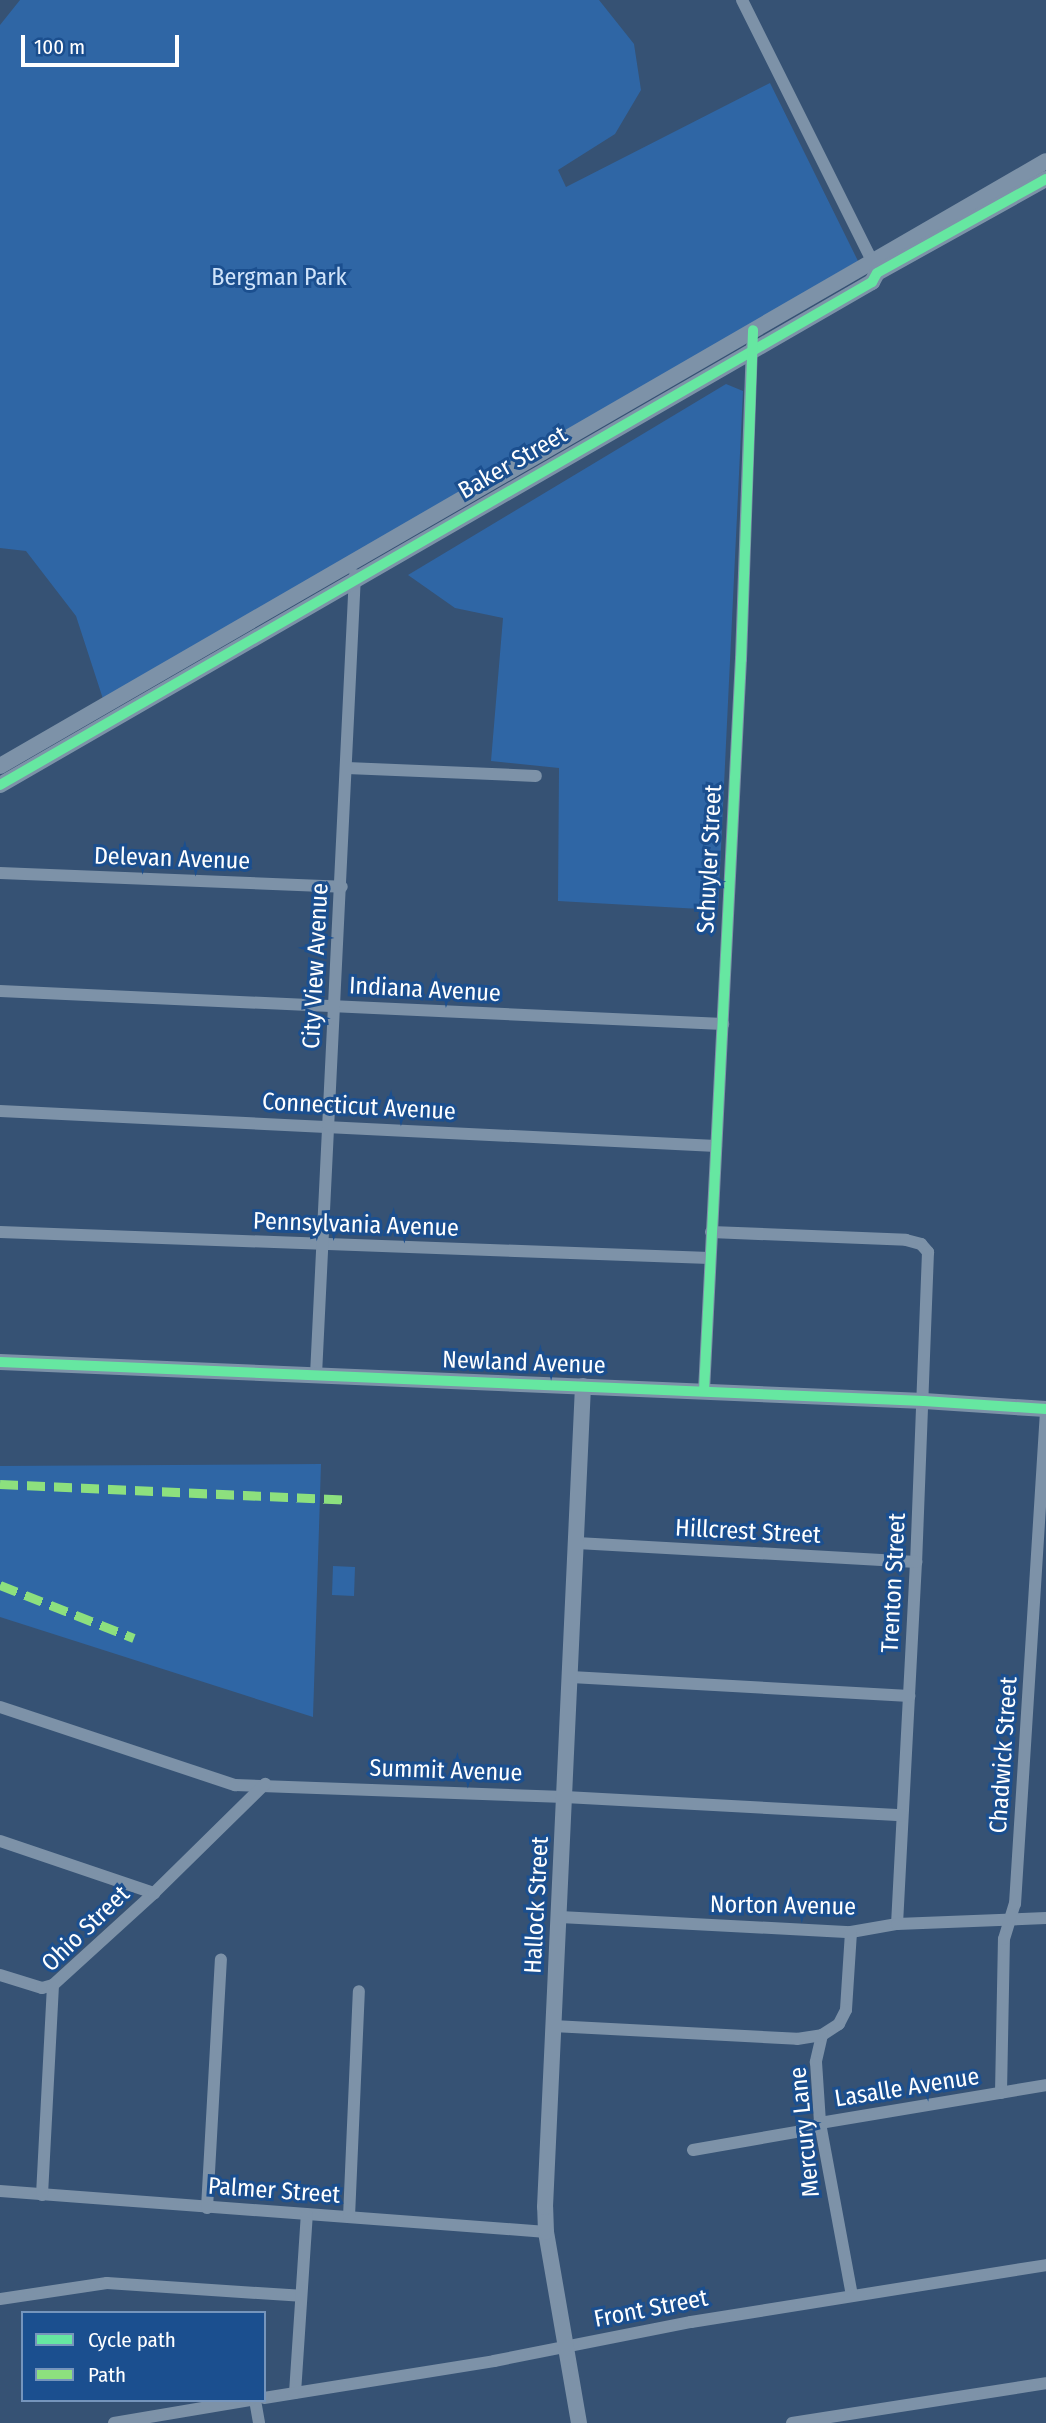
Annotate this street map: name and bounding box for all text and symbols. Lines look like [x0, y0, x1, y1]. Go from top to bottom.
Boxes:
scale bar [24, 21, 182, 65]
text: 100 m [34, 34, 85, 60]
park label: Bergman Park [211, 264, 347, 292]
street label: Baker Street [454, 420, 572, 506]
street label: Schuyler Street [692, 784, 728, 934]
street label: Delevan Avenue [93, 842, 251, 876]
street label: City View Avenue [297, 882, 335, 1050]
street label: Indiana Avenue [348, 972, 502, 1008]
street label: Connecticut Avenue [261, 1088, 457, 1126]
street label: Pennsylvania Avenue [253, 1207, 459, 1243]
street label: Newland Avenue [442, 1346, 606, 1380]
street label: Trenton Street [876, 1512, 912, 1654]
street label: Hillcrest Street [674, 1514, 822, 1550]
street label: Chadwick Street [984, 1676, 1024, 1834]
street label: Summit Avenue [369, 1754, 523, 1788]
street label: Hallock Street [519, 1836, 555, 1974]
street label: Ohio Street [36, 1880, 136, 1978]
street label: Norton Avenue [710, 1890, 856, 1922]
street label: Lasalle Avenue [833, 2062, 981, 2114]
street label: Mercury Lane [784, 2066, 826, 2198]
street label: Palmer Street [207, 2172, 341, 2210]
street label: Front Street [592, 2284, 710, 2334]
legend [21, 2311, 266, 2402]
text: Cycle path [88, 2327, 176, 2353]
text: Path [88, 2362, 126, 2388]

